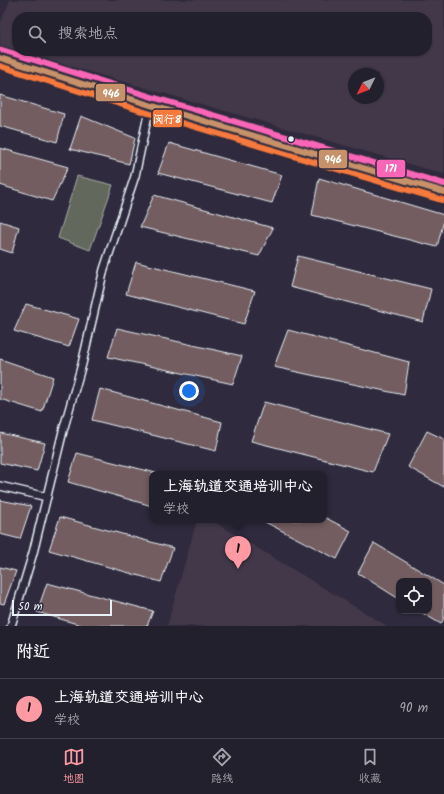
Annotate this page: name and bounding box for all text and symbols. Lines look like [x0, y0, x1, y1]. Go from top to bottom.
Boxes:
search box [12, 12, 432, 56]
text: 搜索地点 [58, 22, 118, 46]
icon: search [26, 23, 48, 45]
north arrow [348, 68, 384, 104]
line badge: 946 [95, 83, 126, 102]
text: 946 [102, 85, 120, 103]
line badge: 闵行8 [152, 109, 183, 128]
text: 闵行8 [153, 111, 182, 129]
unlabelled marker [286, 134, 296, 144]
line badge: 946 [318, 149, 348, 169]
text: 946 [324, 151, 342, 169]
line badge: 171 [376, 159, 406, 178]
text: 171 [385, 160, 398, 178]
your location [179, 381, 199, 401]
popup [149, 471, 327, 523]
text: 上海轨道交通培训中心 [163, 475, 313, 499]
text: 学校 [163, 499, 189, 520]
pin: 1 [225, 536, 251, 569]
map controls [396, 578, 432, 614]
button: locate [396, 578, 432, 614]
scale bar [12, 598, 112, 617]
text: 50 m [18, 598, 43, 616]
text: 附近 [16, 639, 50, 666]
text: 上海轨道交通培训中心 [54, 686, 204, 710]
text: 1 [27, 698, 31, 719]
text: 90 m [400, 698, 428, 719]
text: 学校 [54, 710, 80, 731]
tab: 地图 [63, 746, 85, 788]
tab: 路线 [211, 746, 233, 788]
tab: 收藏 [359, 746, 381, 788]

